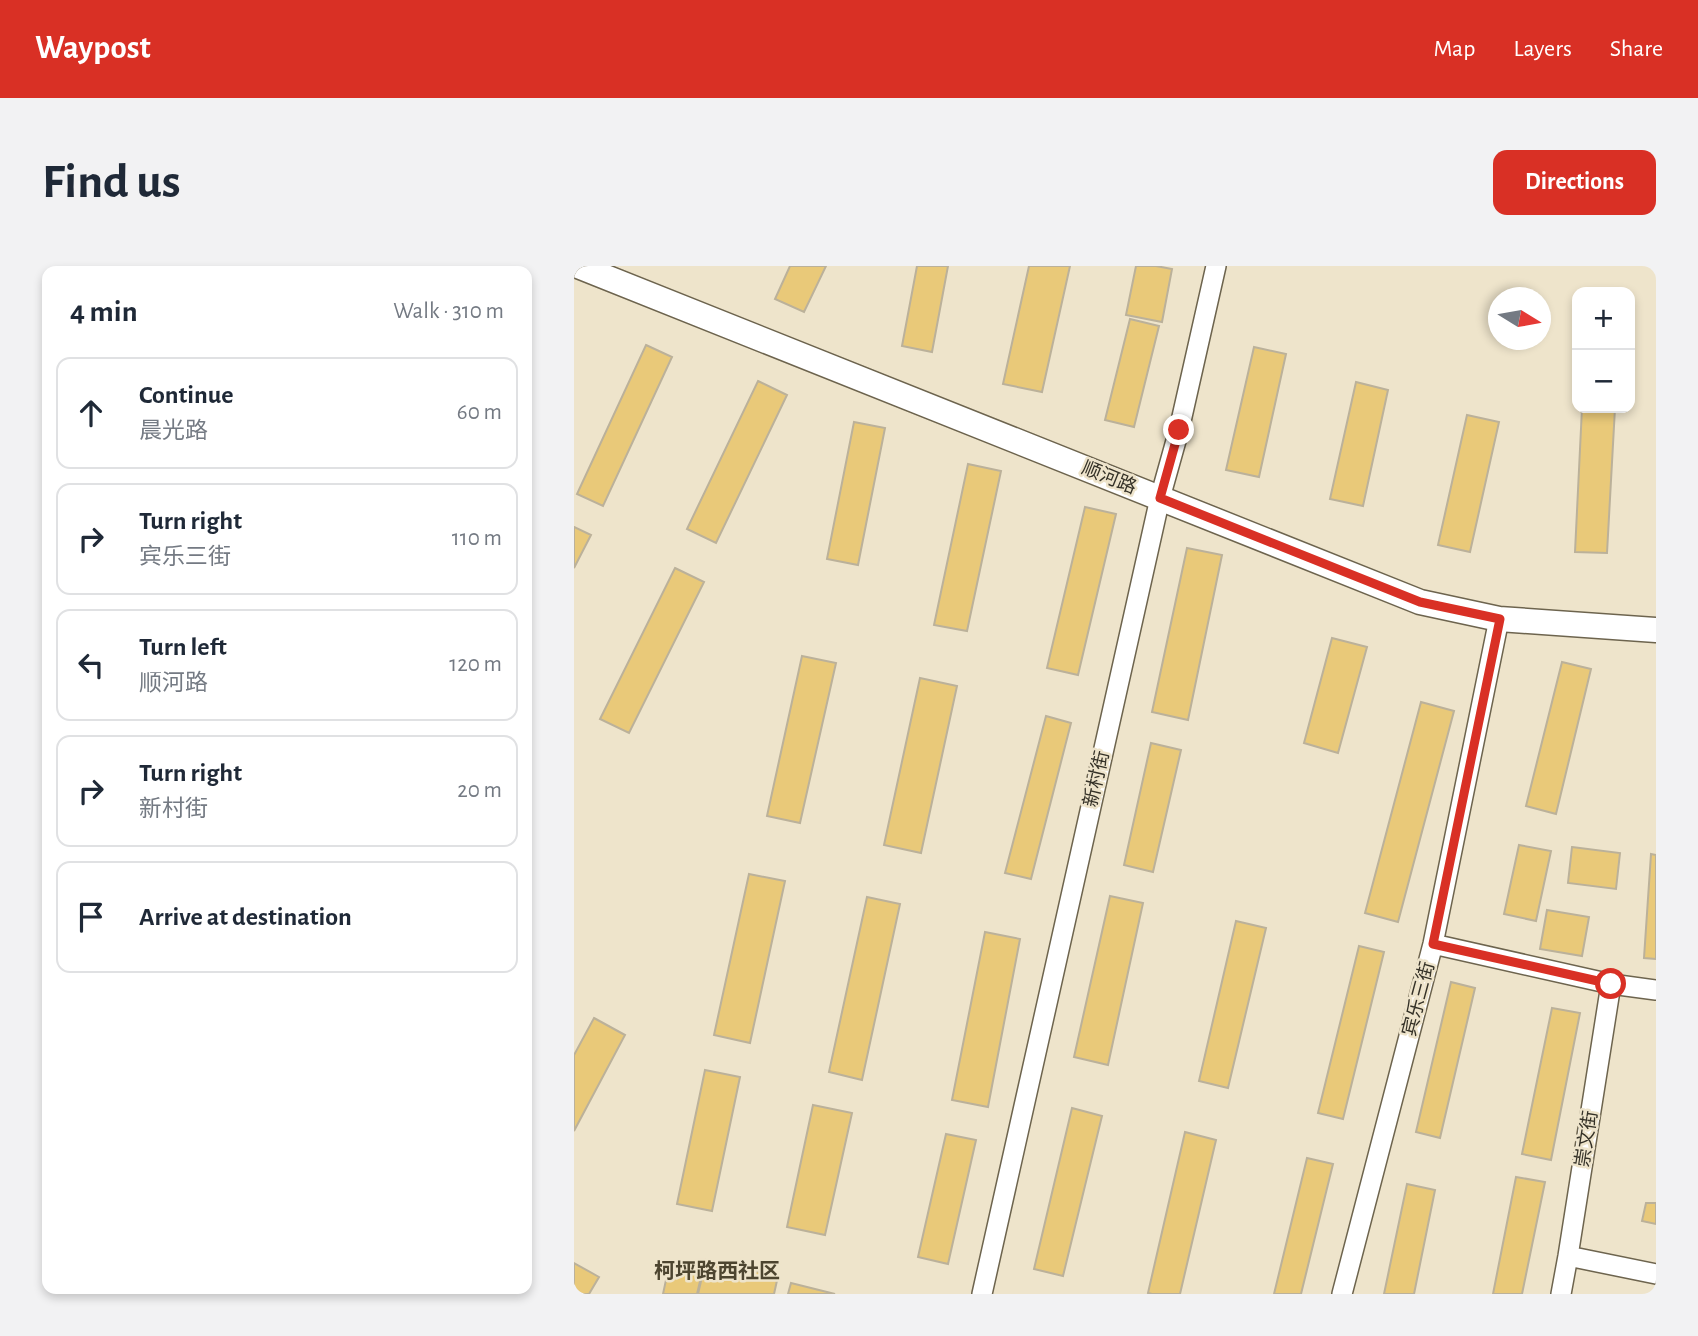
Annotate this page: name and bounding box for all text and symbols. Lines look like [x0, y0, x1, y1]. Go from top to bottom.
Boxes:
text: Waypost [35, 32, 151, 65]
text: Map [1433, 37, 1475, 61]
text: Layers [1513, 37, 1572, 61]
text: Share [1610, 37, 1663, 61]
button: Directions [1493, 150, 1656, 215]
text: Find us [42, 158, 181, 207]
north arrow [1488, 287, 1551, 350]
map controls [1572, 287, 1635, 413]
button: + [1572, 287, 1635, 350]
text: 4 min [70, 297, 138, 327]
text: Walk · 310 m [393, 300, 504, 323]
button: − [1572, 350, 1635, 413]
text: Continue [139, 382, 234, 408]
icon: ahead [72, 394, 110, 432]
text: 60 m [457, 401, 502, 424]
route end [1163, 414, 1194, 445]
text: 晨光路 [139, 420, 208, 443]
street label: 顺河路 [1079, 458, 1139, 497]
text: Turn right [139, 508, 242, 534]
icon: right [72, 520, 110, 558]
text: 110 m [452, 527, 502, 550]
text: 宾乐三街 [139, 546, 231, 569]
text: Turn left [139, 634, 227, 660]
icon: left [72, 646, 110, 684]
text: 120 m [449, 653, 502, 676]
text: 顺河路 [139, 672, 208, 695]
street label: 新村街 [1079, 749, 1113, 809]
text: Turn right [139, 760, 242, 786]
icon: right [72, 772, 110, 810]
text: 20 m [457, 779, 502, 802]
text: 新村街 [139, 798, 208, 821]
icon: arrive [72, 898, 110, 936]
text: Arrive at destination [139, 904, 352, 930]
street label: 宾乐三街 [1398, 959, 1438, 1038]
route start [1595, 968, 1626, 999]
street label: 崇文街 [1572, 1109, 1601, 1169]
district label: 柯坪路西社区 [654, 1260, 780, 1282]

